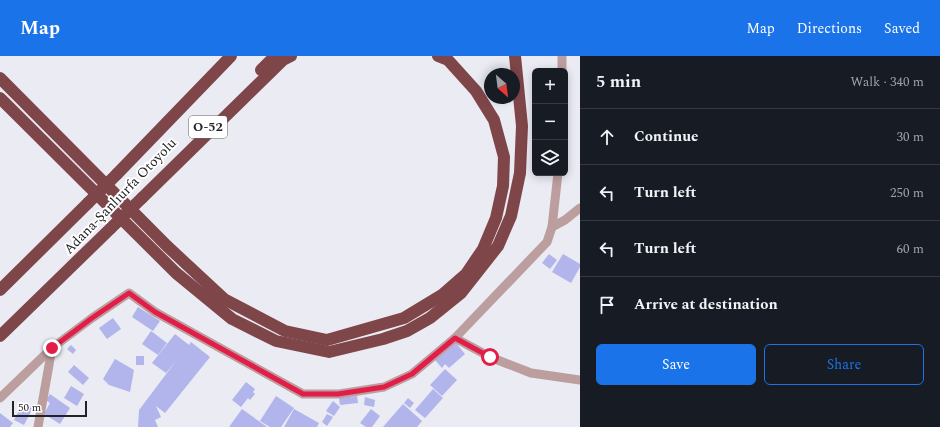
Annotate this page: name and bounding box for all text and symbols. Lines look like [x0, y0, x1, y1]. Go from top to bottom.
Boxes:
text: Map [20, 14, 60, 43]
text: Map [747, 18, 775, 39]
text: Directions [797, 18, 862, 39]
text: Saved [884, 18, 920, 39]
north arrow [484, 68, 520, 104]
map controls [532, 68, 568, 176]
button: + [532, 68, 568, 104]
text: 5 min [596, 69, 641, 95]
text: Walk · 340 m [850, 72, 924, 92]
button: − [532, 104, 568, 140]
road number: O-52 [189, 116, 227, 138]
text: Continue [634, 125, 699, 148]
icon: ahead [596, 126, 618, 148]
text: 30 m [897, 127, 924, 147]
street label: Adana-Şanlıurfa Otoyolu [59, 133, 181, 259]
button: layers [532, 140, 568, 176]
text: Turn left [634, 181, 696, 204]
icon: left [596, 182, 618, 204]
text: 250 m [890, 183, 924, 203]
text: Turn left [634, 237, 696, 260]
icon: left [596, 238, 618, 260]
text: 60 m [897, 239, 924, 259]
text: Arrive at destination [634, 293, 778, 316]
icon: arrive [596, 294, 618, 316]
route end [43, 339, 61, 357]
button: Save [596, 344, 756, 385]
button: Share [764, 344, 924, 385]
route start [481, 348, 499, 366]
scale bar [12, 399, 87, 418]
text: 50 m [18, 399, 41, 416]

